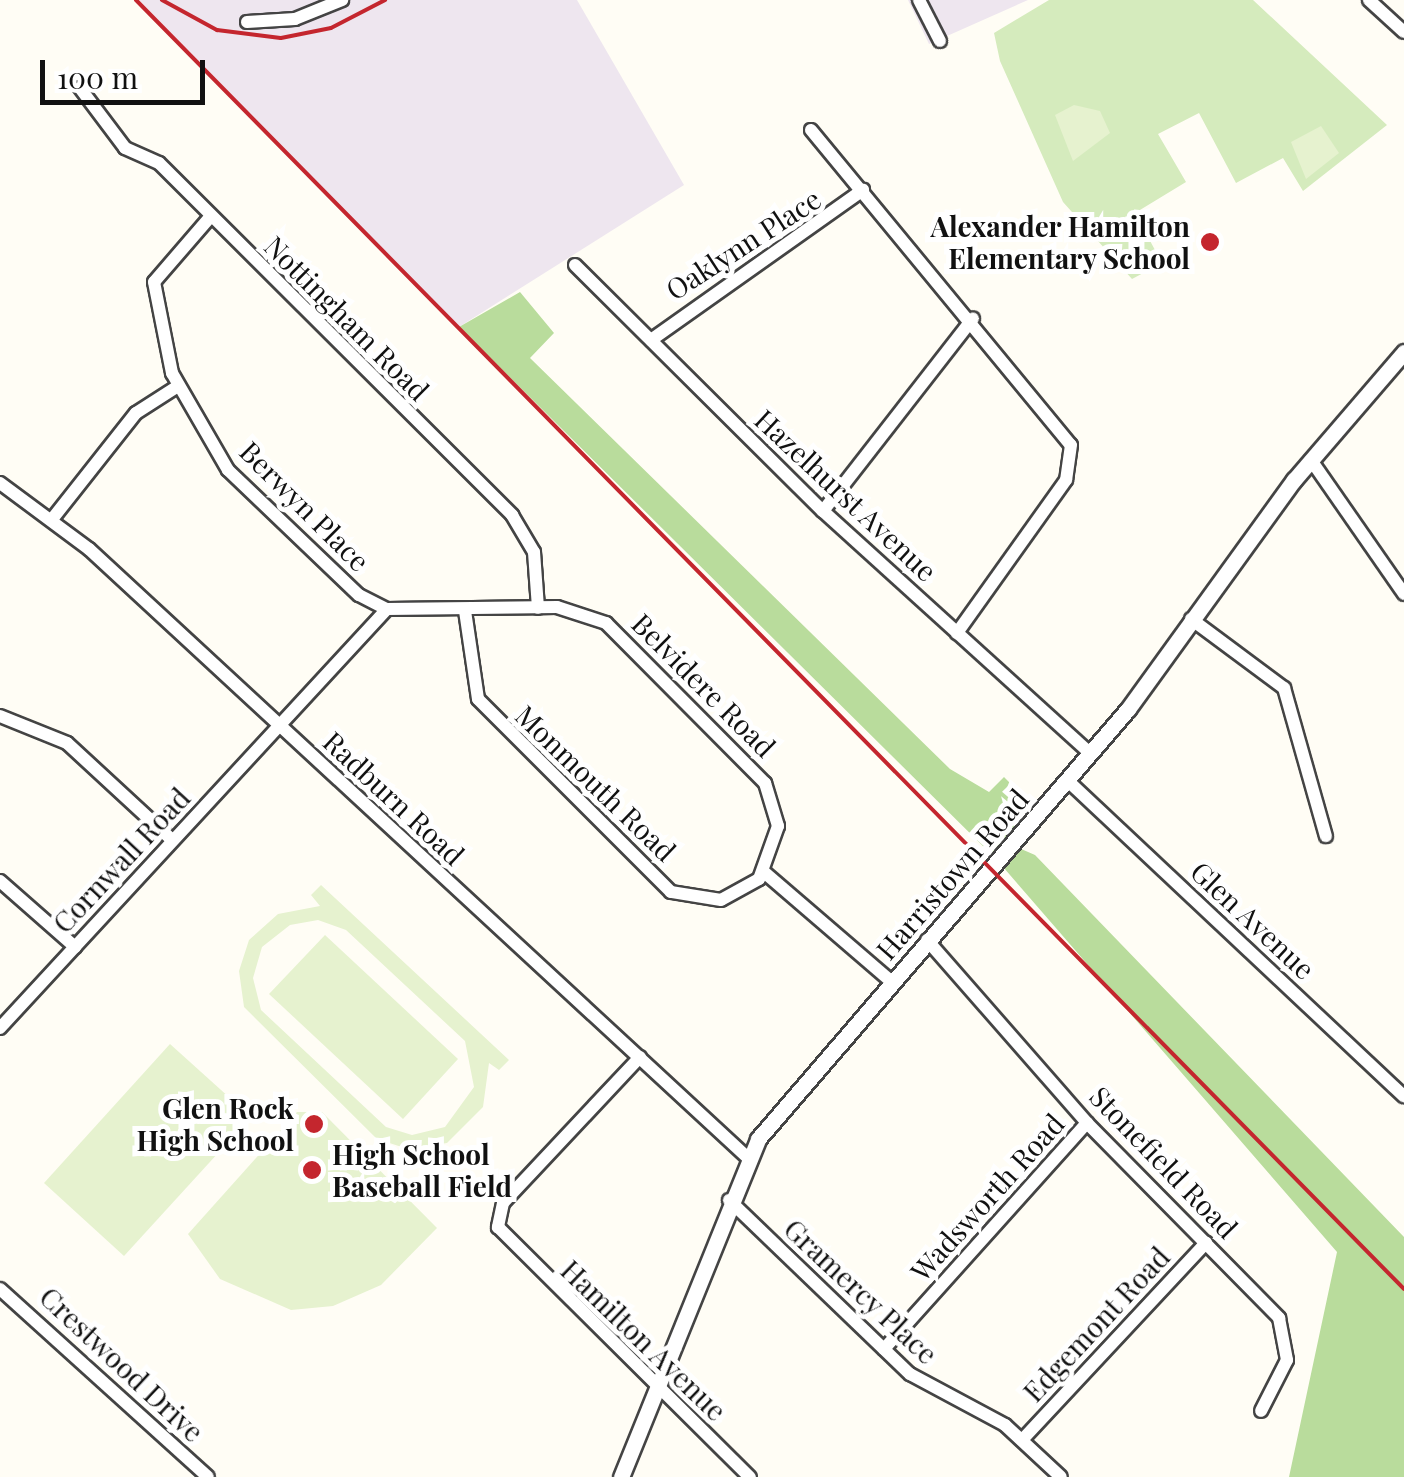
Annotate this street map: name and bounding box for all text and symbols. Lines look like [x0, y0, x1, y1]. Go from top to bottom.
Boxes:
scale bar [45, 40, 210, 102]
text: 100 m [57, 57, 138, 97]
street label: Oaklynn Place [659, 182, 827, 306]
place label: Alexander Hamilton Elementary School [930, 209, 1190, 275]
street label: Nottingham Road [258, 229, 436, 407]
marker: Alexander Hamilton Elementary School [1199, 231, 1221, 253]
street label: Hazelhurst Avenue [748, 402, 944, 588]
street label: Berwyn Place [233, 434, 377, 578]
street label: Belvidere Road [625, 606, 783, 764]
street label: Monmouth Road [509, 698, 683, 868]
street label: Radburn Road [317, 724, 471, 872]
street label: Cornwall Road [45, 781, 197, 939]
street label: Harristown Road [869, 782, 1035, 966]
street label: Glen Avenue [1184, 854, 1322, 986]
street label: Stonefield Road [1083, 1079, 1245, 1245]
place label: Glen Rock High School [136, 1091, 294, 1157]
street label: Wadsworth Road [903, 1107, 1071, 1287]
marker: Glen Rock High School [303, 1113, 325, 1135]
place label: High School Baseball Field [332, 1137, 512, 1203]
marker: High School Baseball Field [301, 1159, 323, 1181]
street label: Gramercy Place [777, 1211, 945, 1371]
street label: Edgemont Road [1016, 1240, 1176, 1408]
street label: Hamilton Avenue [554, 1252, 734, 1428]
street label: Crestwood Drive [33, 1280, 211, 1448]

